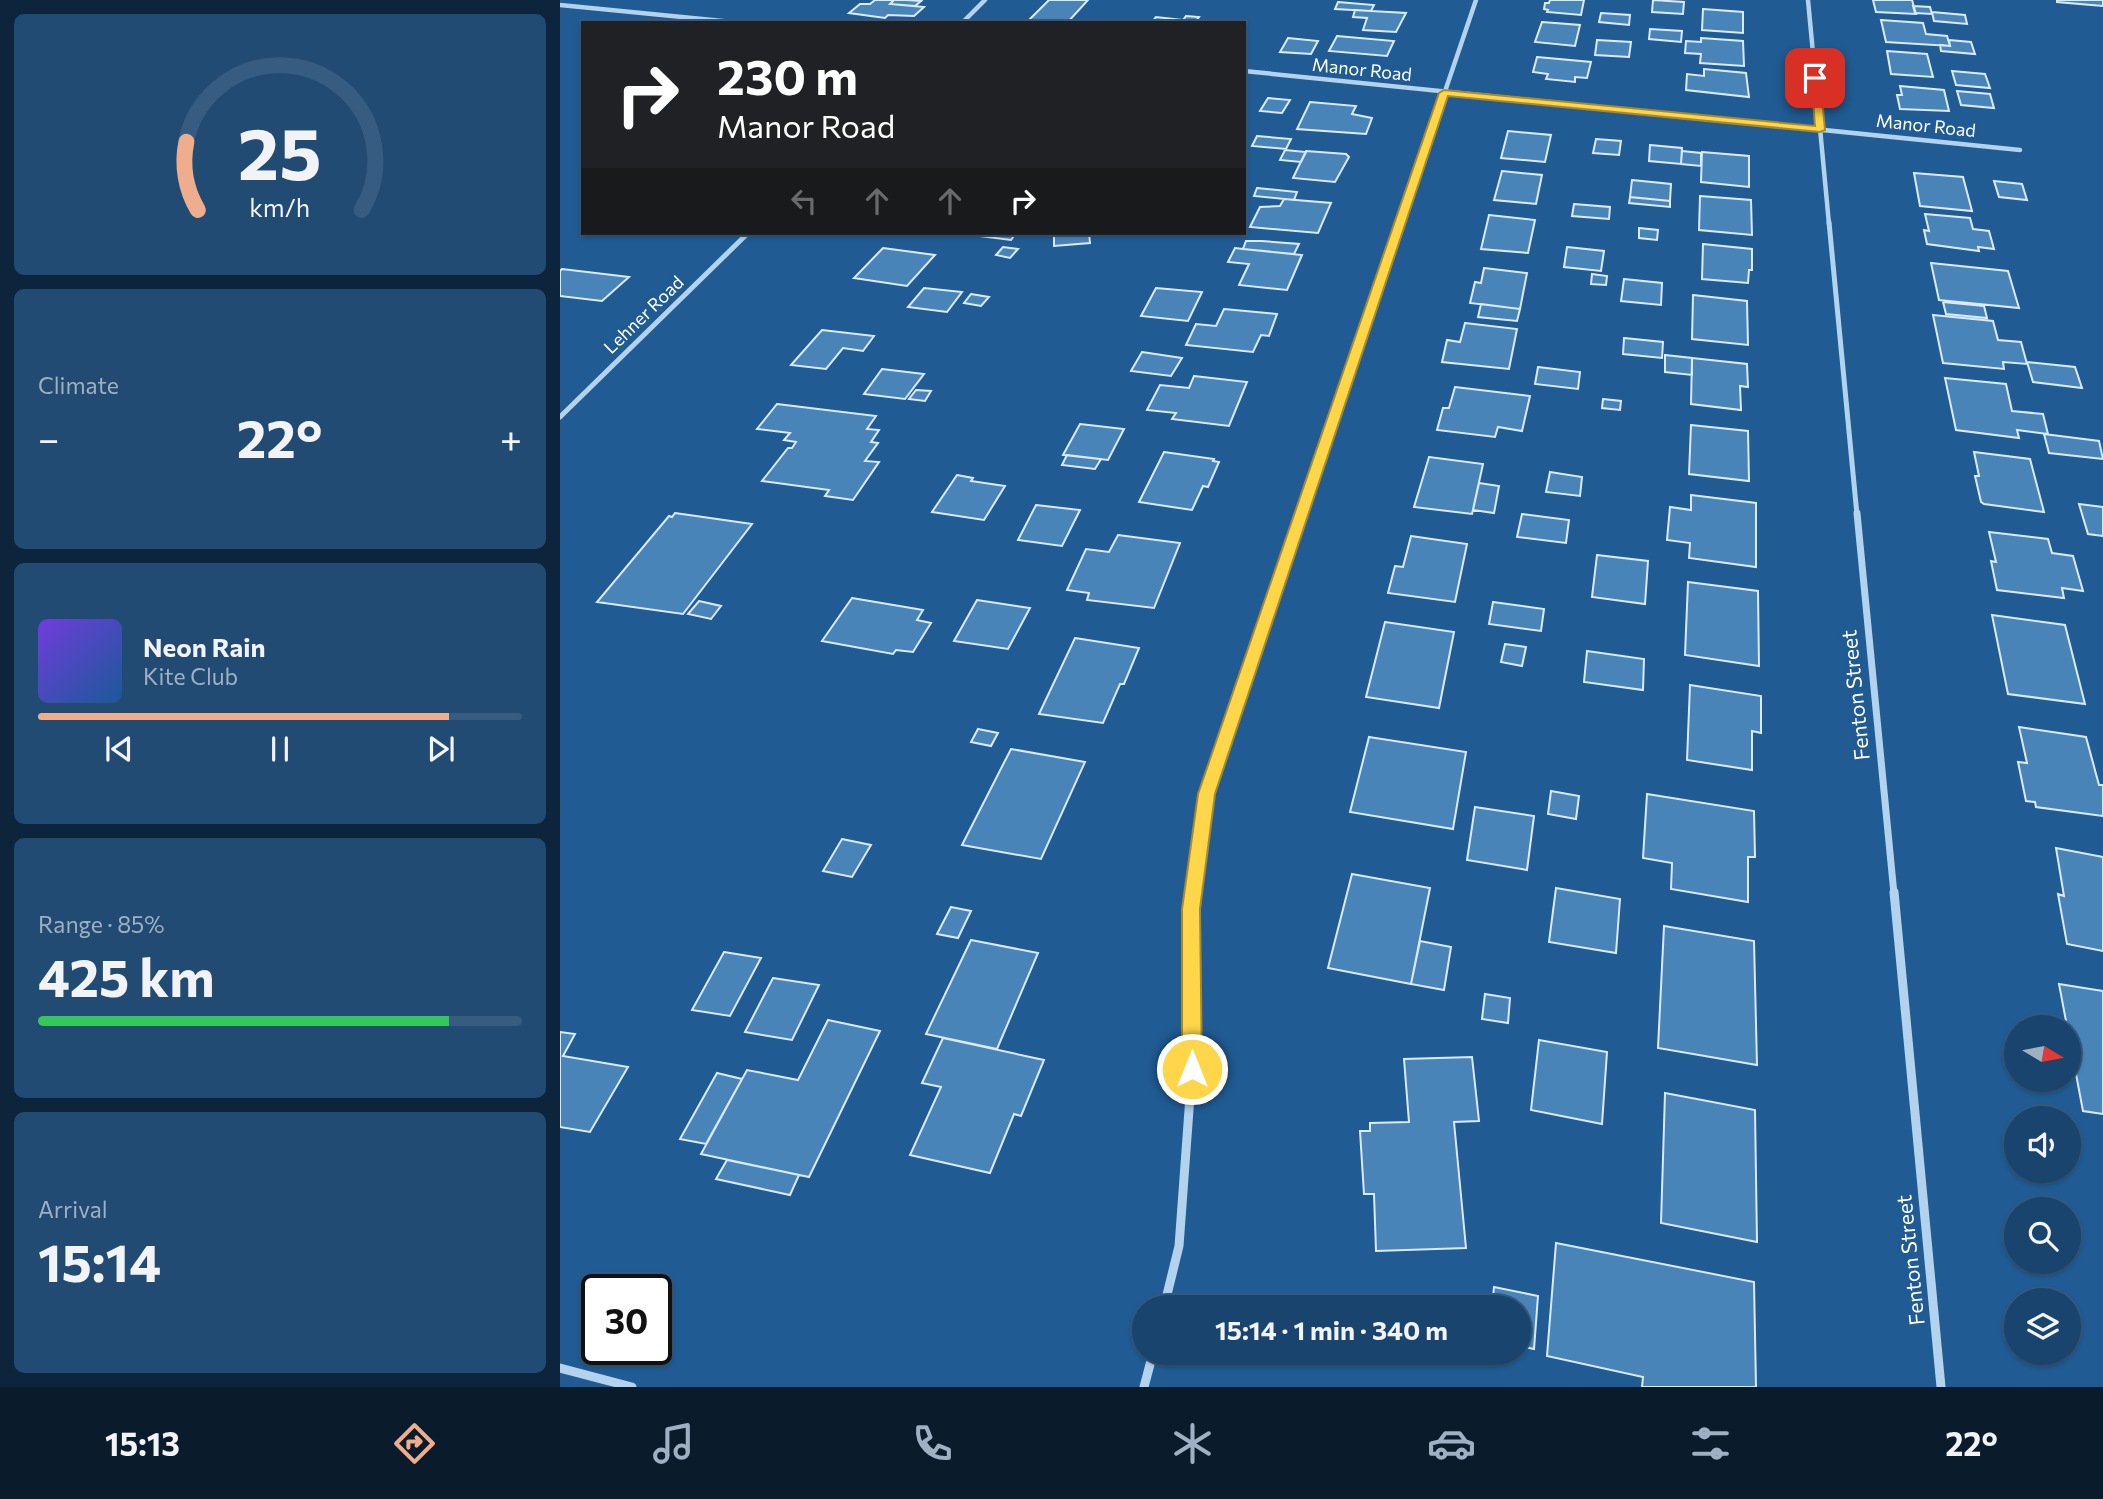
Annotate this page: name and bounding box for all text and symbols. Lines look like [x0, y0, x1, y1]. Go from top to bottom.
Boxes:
text: 230 m [717, 45, 858, 105]
pin [1785, 48, 1845, 108]
icon: right [602, 49, 693, 140]
street label: Manor Road [1311, 53, 1413, 85]
icon: arrive [1796, 59, 1834, 97]
text: Manor Road [717, 105, 895, 145]
text: 25 [238, 107, 322, 196]
street label: Manor Road [1875, 109, 1977, 141]
icon: left [785, 182, 823, 220]
icon: ahead [858, 182, 896, 220]
icon: ahead [931, 182, 969, 220]
icon: right [1004, 182, 1042, 220]
text: km/h [250, 192, 310, 222]
street label: Lehner Road [599, 271, 688, 358]
text: Climate [38, 371, 119, 399]
text: 22° [237, 405, 322, 469]
text: − [38, 414, 60, 461]
text: + [500, 414, 522, 461]
street label: Fenton Street [1835, 629, 1874, 762]
text: Neon Rain [143, 631, 266, 662]
text: Kite Club [143, 662, 238, 690]
icon: previous [100, 730, 138, 768]
icon: pause [261, 730, 299, 768]
icon: next [422, 730, 460, 768]
text: Range · 85% [38, 910, 165, 938]
text: 425 km [38, 944, 215, 1008]
north arrow [2004, 1015, 2081, 1092]
map controls [2004, 1015, 2081, 1365]
position arrow [1155, 1032, 1229, 1106]
button: sound [2004, 1106, 2081, 1183]
street label: Fenton Street [1890, 1194, 1929, 1327]
text: Arrival [38, 1195, 108, 1223]
button: search [2004, 1197, 2081, 1274]
text: 15:14 [38, 1229, 161, 1293]
speed limit sign: 30 [581, 1274, 672, 1365]
button: layers [2004, 1288, 2081, 1365]
text: 15:14 · 1 min · 340 m [1215, 1314, 1448, 1345]
icon: directions [390, 1419, 439, 1468]
icon: music [649, 1419, 698, 1468]
icon: phone [908, 1419, 957, 1468]
icon: climate [1168, 1419, 1217, 1468]
icon: car [1427, 1419, 1476, 1468]
icon: filters [1686, 1419, 1735, 1468]
text: 15:13 [105, 1423, 180, 1463]
text: 22° [1945, 1423, 1998, 1463]

